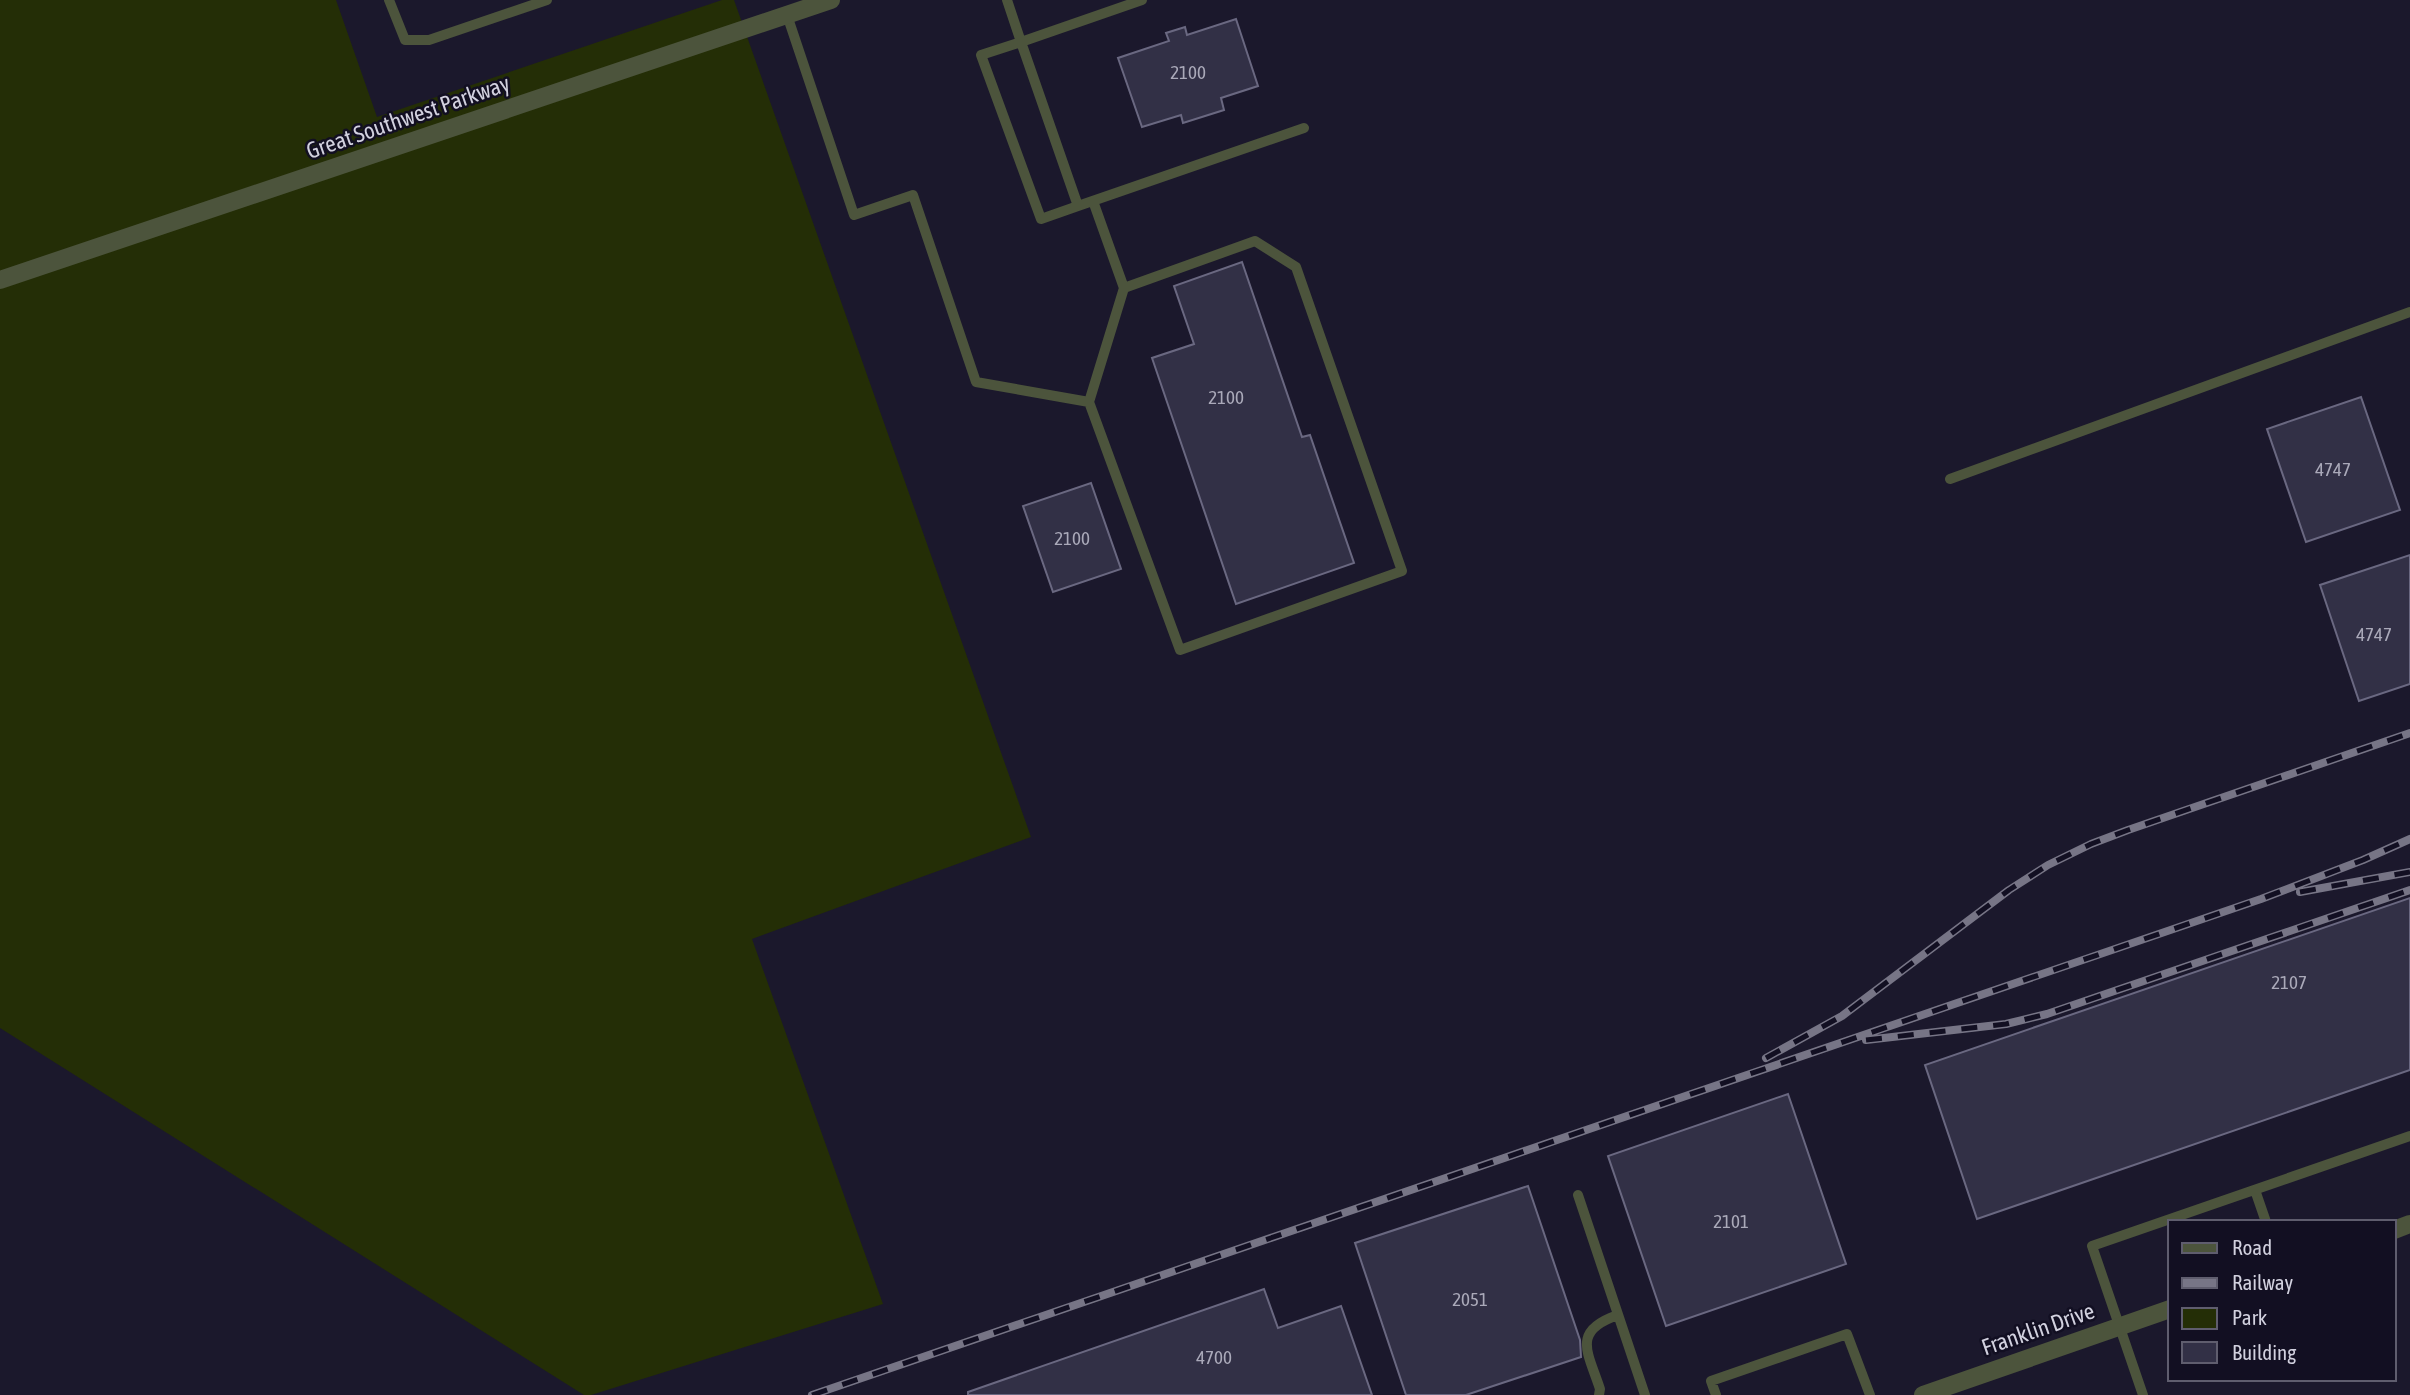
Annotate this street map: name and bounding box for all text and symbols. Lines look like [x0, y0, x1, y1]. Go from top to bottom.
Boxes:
house number: 2100 [1170, 61, 1206, 83]
street label: Great Southwest Parkway [303, 70, 513, 164]
house number: 2100 [1208, 386, 1244, 408]
house number: 4747 [2315, 458, 2351, 480]
house number: 2100 [1054, 527, 1090, 549]
house number: 4747 [2356, 623, 2392, 645]
house number: 2107 [2271, 971, 2307, 993]
house number: 2101 [1713, 1210, 1749, 1232]
legend [2168, 1220, 2396, 1381]
text: Road [2232, 1235, 2272, 1259]
text: Railway [2232, 1270, 2294, 1294]
house number: 2051 [1452, 1288, 1488, 1310]
street label: Franklin Drive [1978, 1298, 2098, 1360]
text: Park [2232, 1305, 2267, 1329]
text: Building [2232, 1340, 2296, 1364]
house number: 4700 [1196, 1346, 1232, 1368]

